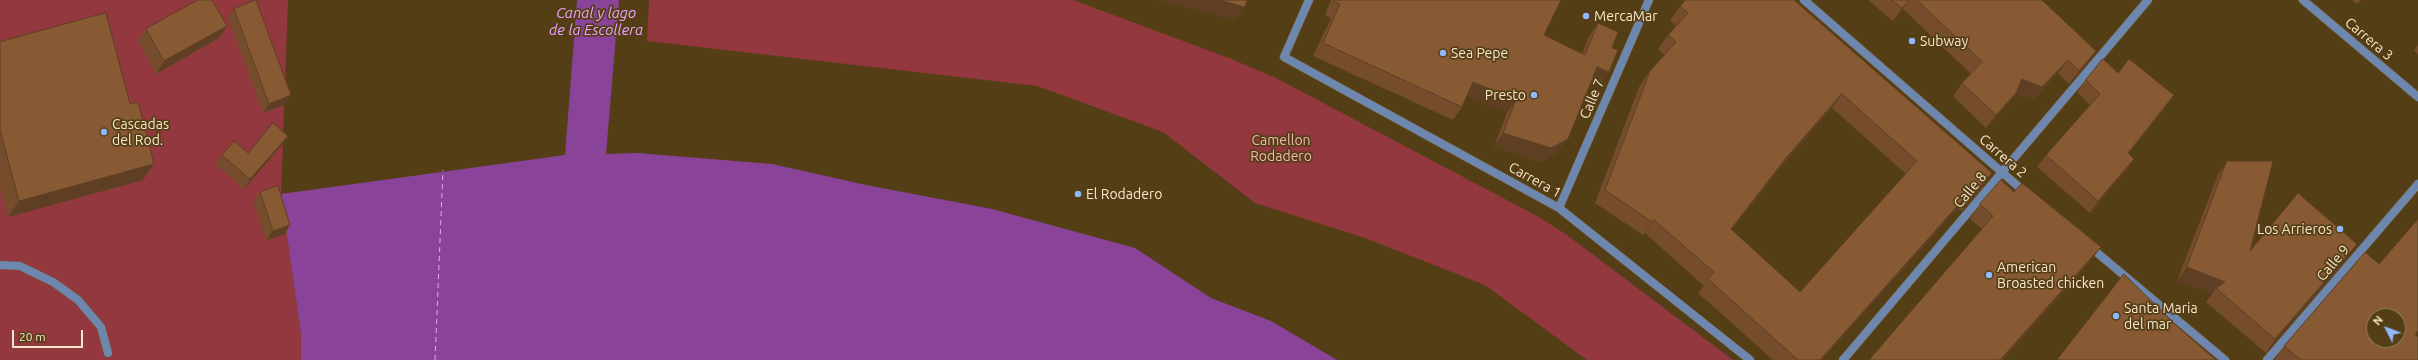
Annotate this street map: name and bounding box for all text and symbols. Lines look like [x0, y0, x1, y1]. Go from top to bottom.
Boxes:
water label: Canal y lago de la Escollera [549, 4, 643, 39]
place label: MercaMar [1594, 8, 1658, 24]
marker: MercaMar [1581, 11, 1591, 21]
street label: Carrera 3 [2341, 14, 2397, 64]
place label: Subway [1920, 33, 1968, 49]
marker: Subway [1907, 36, 1917, 46]
place label: Sea Pepe [1451, 45, 1508, 61]
marker: Sea Pepe [1438, 48, 1448, 58]
street label: Calle 7 [1576, 76, 1608, 122]
place label: Presto [1485, 87, 1526, 103]
marker: Presto [1529, 90, 1539, 100]
place label: Cascadas del Rod. [112, 116, 169, 148]
marker: Cascadas del Rod. [99, 127, 109, 137]
street label: Carrera 2 [1976, 131, 2030, 181]
park label: Camellon Rodadero [1250, 132, 1312, 164]
street label: Carrera 1 [1506, 159, 1564, 201]
street label: Calle 8 [1950, 169, 1990, 211]
place label: El Rodadero [1086, 186, 1162, 202]
marker: El Rodadero [1073, 189, 1083, 199]
place label: Los Arrieros [2257, 221, 2332, 237]
marker: Los Arrieros [2335, 224, 2345, 234]
street label: Calle 9 [2313, 242, 2353, 284]
place label: American Broasted chicken [1997, 259, 2104, 292]
marker: American Broasted chicken [1984, 270, 1994, 280]
place label: Santa Maria del mar [2124, 300, 2198, 332]
north arrow [2366, 308, 2406, 348]
marker: Santa Maria del mar [2111, 311, 2121, 321]
text: N [2371, 314, 2385, 328]
scale bar [14, 322, 85, 348]
text: 20 m [19, 330, 46, 343]

